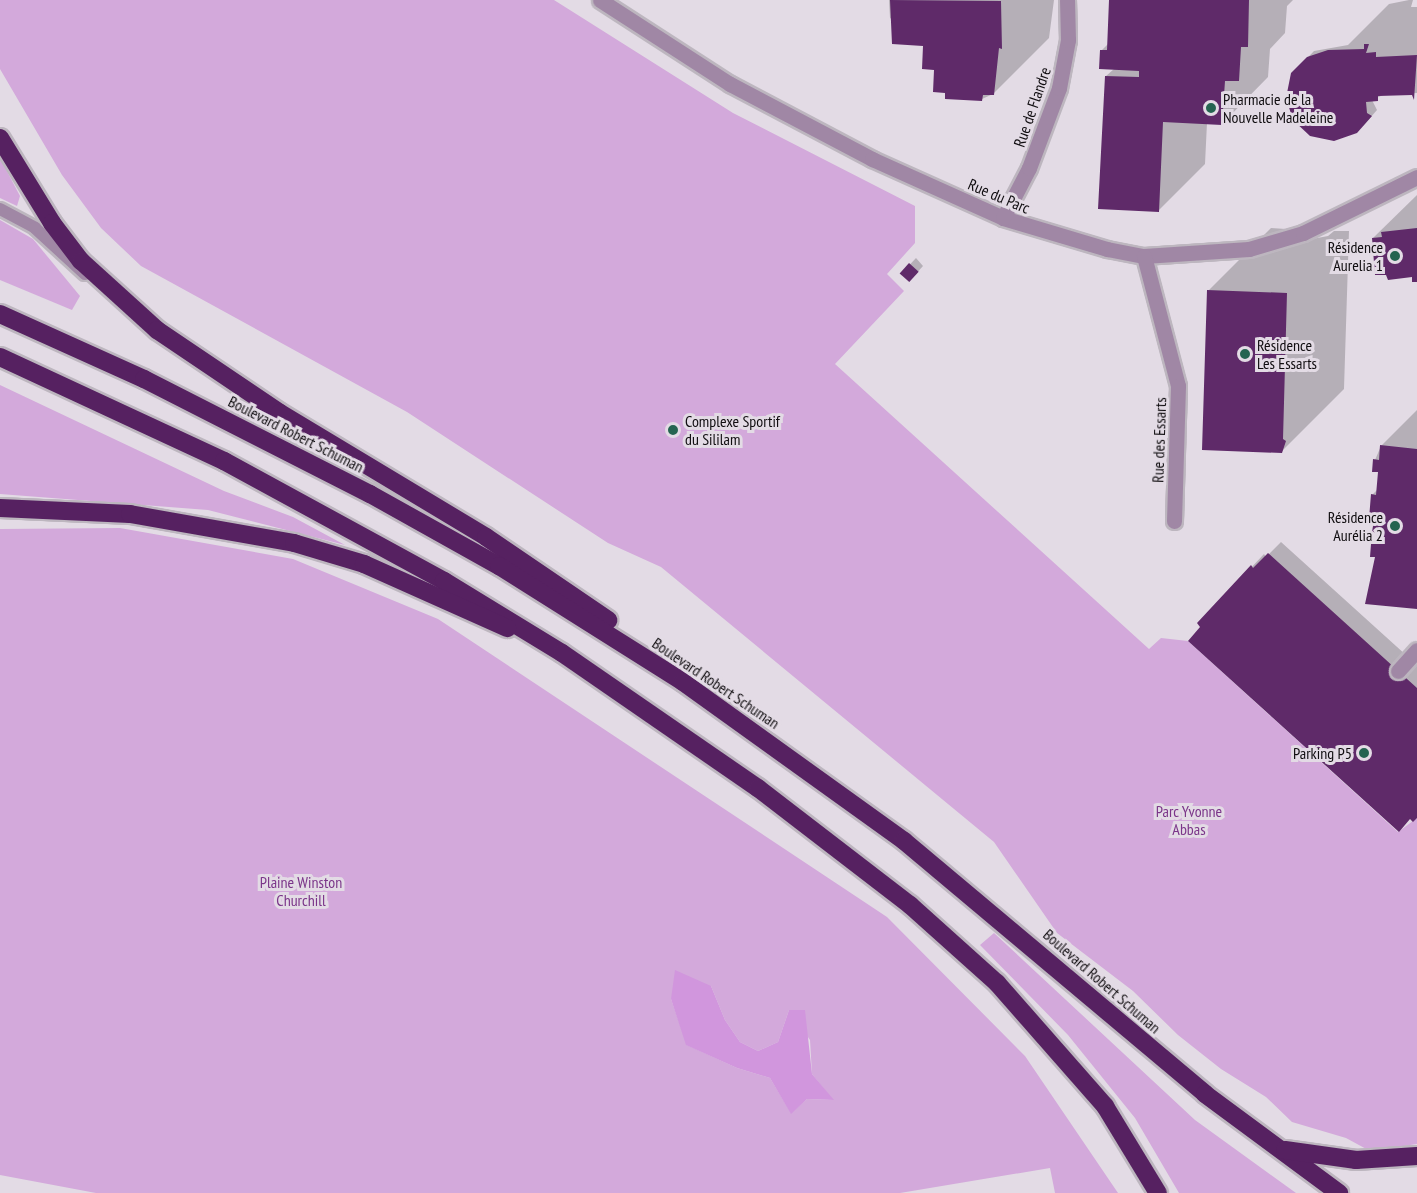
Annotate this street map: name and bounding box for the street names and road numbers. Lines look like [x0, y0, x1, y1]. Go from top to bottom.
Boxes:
street label: Rue de Flandre [1009, 65, 1055, 149]
street label: Rue du Parc [965, 174, 1033, 218]
street label: Boulevard Robert Schuman [225, 392, 367, 476]
street label: Rue des Essarts [1148, 397, 1170, 483]
street label: Boulevard Robert Schuman [649, 633, 783, 733]
street label: Boulevard Robert Schuman [1039, 925, 1165, 1037]

